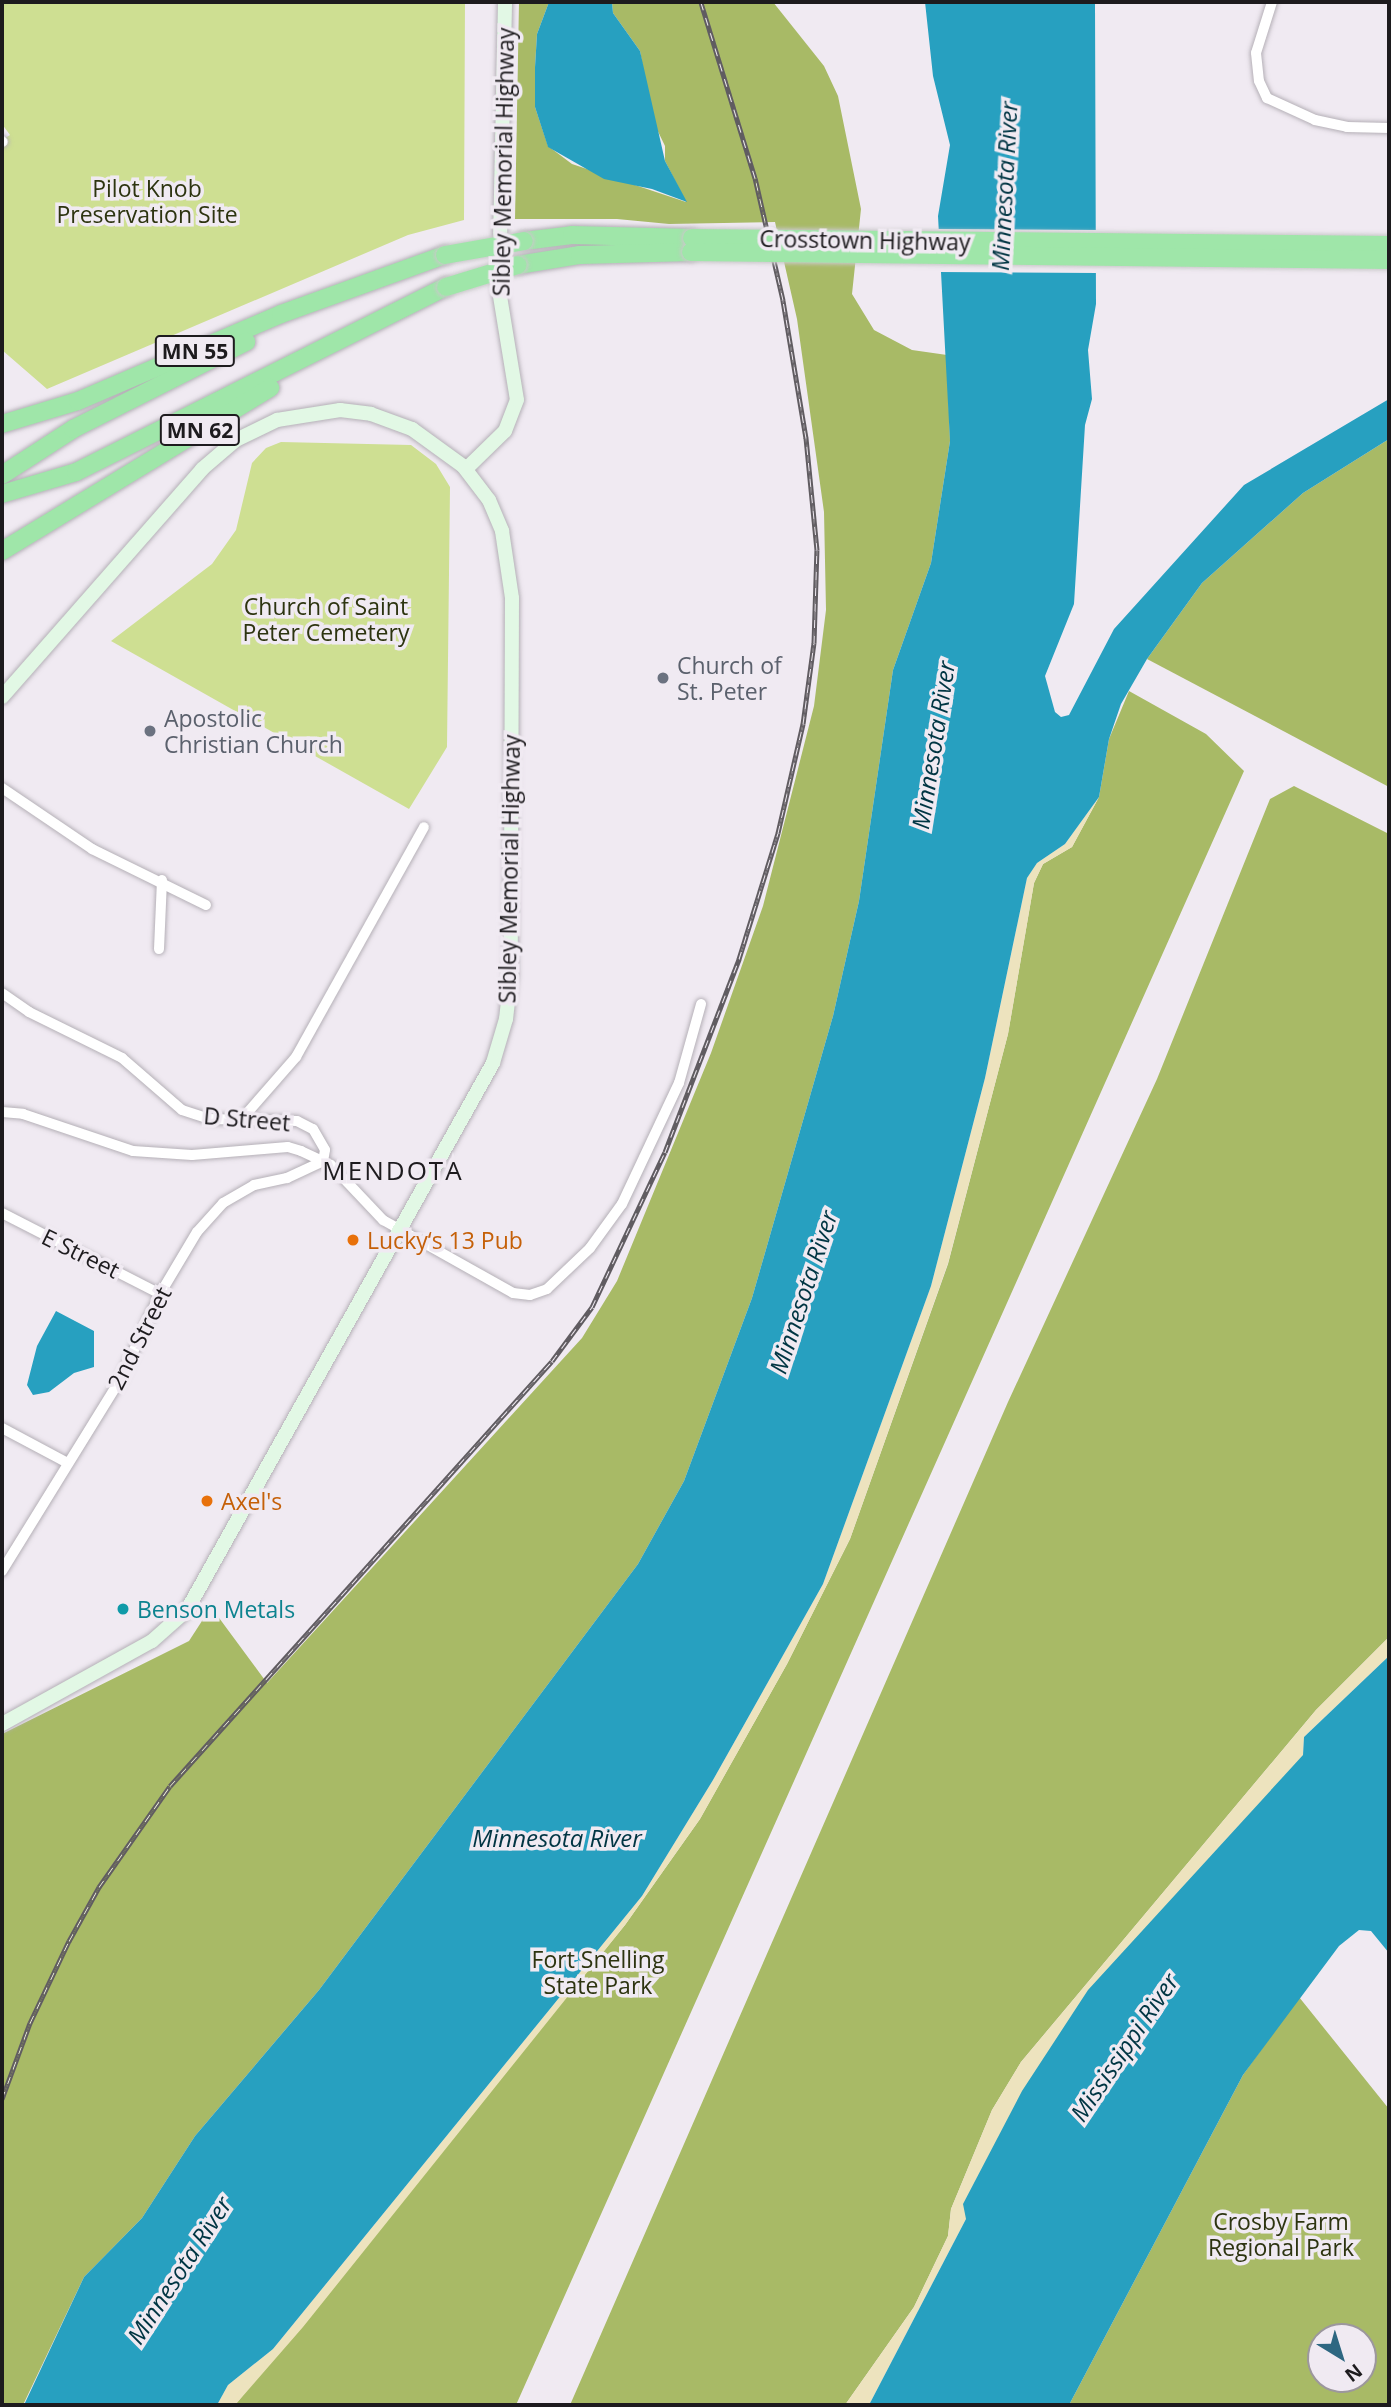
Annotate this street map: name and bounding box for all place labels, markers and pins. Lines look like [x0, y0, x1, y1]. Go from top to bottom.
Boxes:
place label: Church of St. Peter [677, 651, 782, 705]
marker: Church of St. Peter [655, 670, 671, 686]
place label: Apostolic Christian Church [164, 704, 343, 758]
marker: Apostolic Christian Church [142, 723, 158, 739]
place label: Lucky‘s 13 Pub [367, 1226, 523, 1254]
marker: Lucky‘s 13 Pub [345, 1232, 361, 1248]
place label: Axel's [221, 1487, 282, 1515]
marker: Axel's [199, 1493, 215, 1509]
place label: Benson Metals [137, 1595, 295, 1623]
marker: Benson Metals [115, 1601, 131, 1617]

